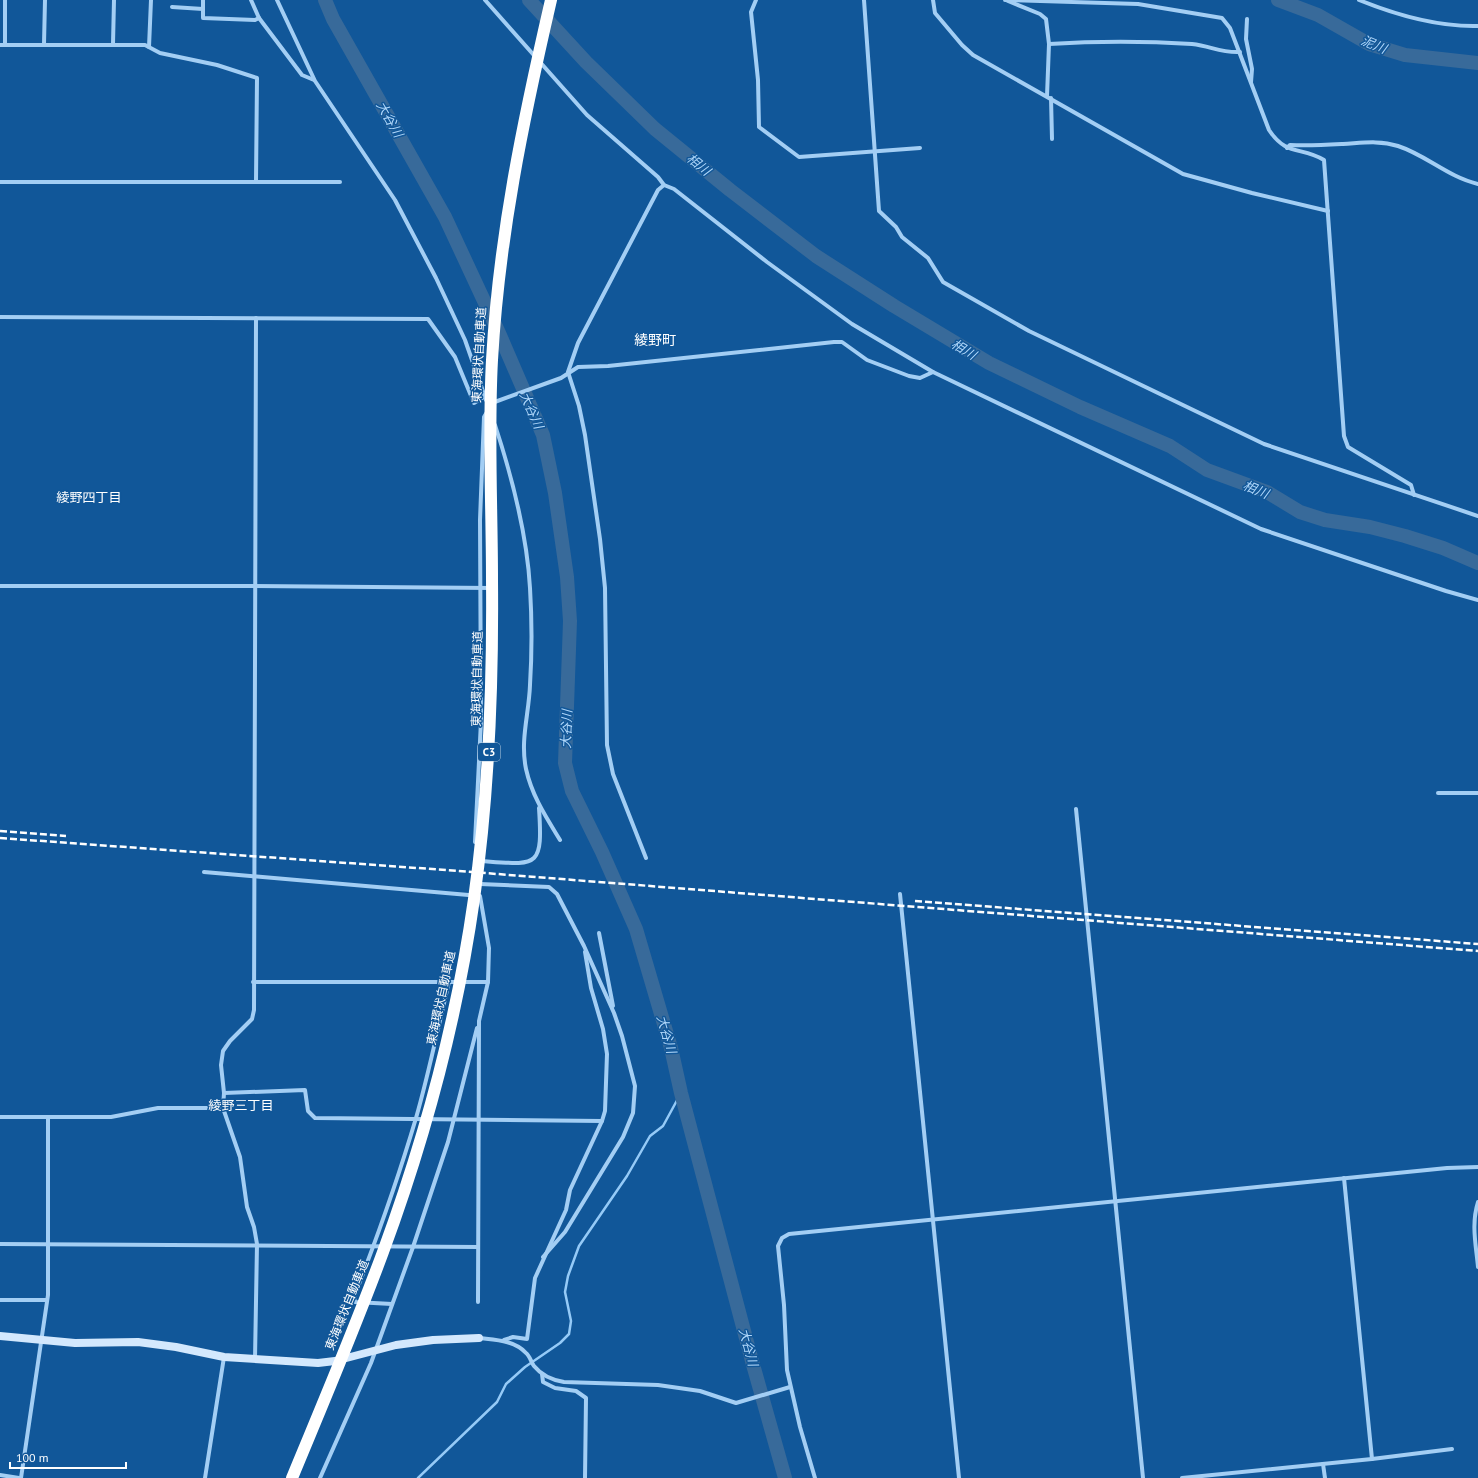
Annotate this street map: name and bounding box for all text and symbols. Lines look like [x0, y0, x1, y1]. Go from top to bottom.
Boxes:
water label: 泥川 [1359, 32, 1391, 58]
water label: 大谷川 [372, 98, 408, 142]
water label: 相川 [683, 150, 716, 180]
street label: 東海環状自動車道 [468, 307, 489, 403]
district label: 綾野町 [634, 331, 676, 349]
water label: 相川 [948, 335, 981, 364]
water label: 大谷川 [516, 389, 548, 433]
water label: 相川 [1241, 477, 1273, 503]
district label: 綾野四丁目 [56, 489, 122, 506]
street label: 東海環状自動車道 [468, 631, 485, 727]
water label: 大谷川 [557, 707, 576, 749]
road number: C3 [478, 743, 500, 761]
street label: 東海環状自動車道 [423, 949, 458, 1046]
water label: 大谷川 [653, 1013, 681, 1057]
district label: 綾野三丁目 [208, 1097, 274, 1114]
street label: 東海環状自動車道 [322, 1257, 371, 1352]
water label: 大谷川 [735, 1326, 762, 1370]
scale bar [10, 1444, 126, 1470]
text: 100 m [16, 1450, 49, 1465]

